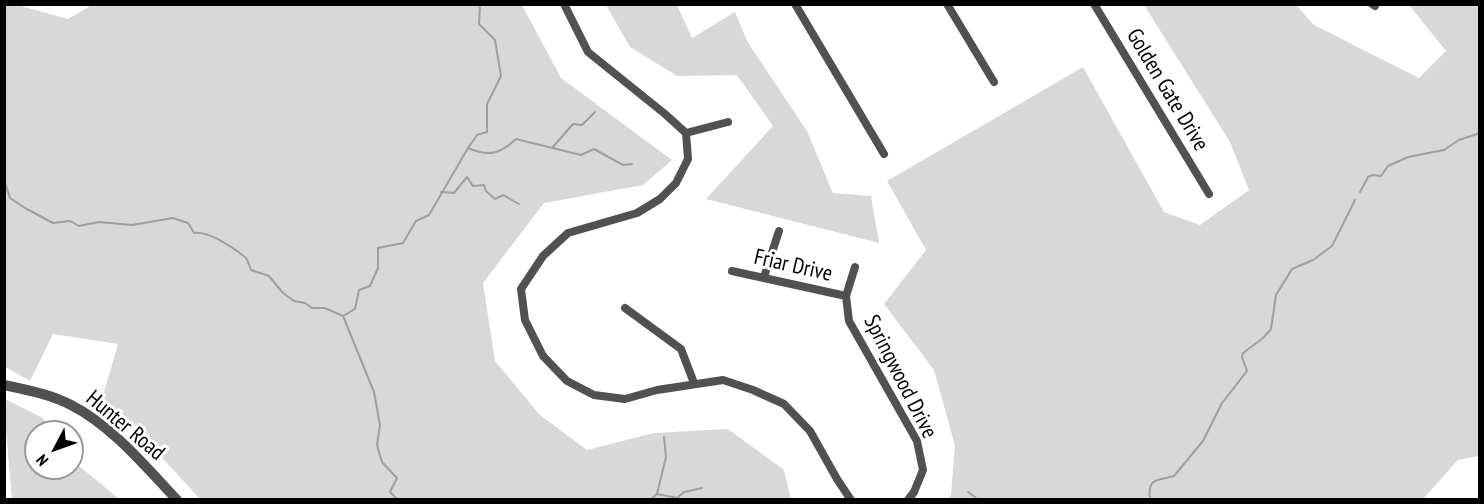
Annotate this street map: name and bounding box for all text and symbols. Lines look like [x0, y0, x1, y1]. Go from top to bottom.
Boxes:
street label: Golden Gate Drive [1120, 24, 1214, 156]
street label: Friar Drive [751, 244, 835, 288]
street label: Springwood Drive [858, 311, 942, 443]
street label: Hunter Road [80, 386, 170, 466]
north arrow [24, 420, 84, 480]
text: N [32, 451, 52, 470]

